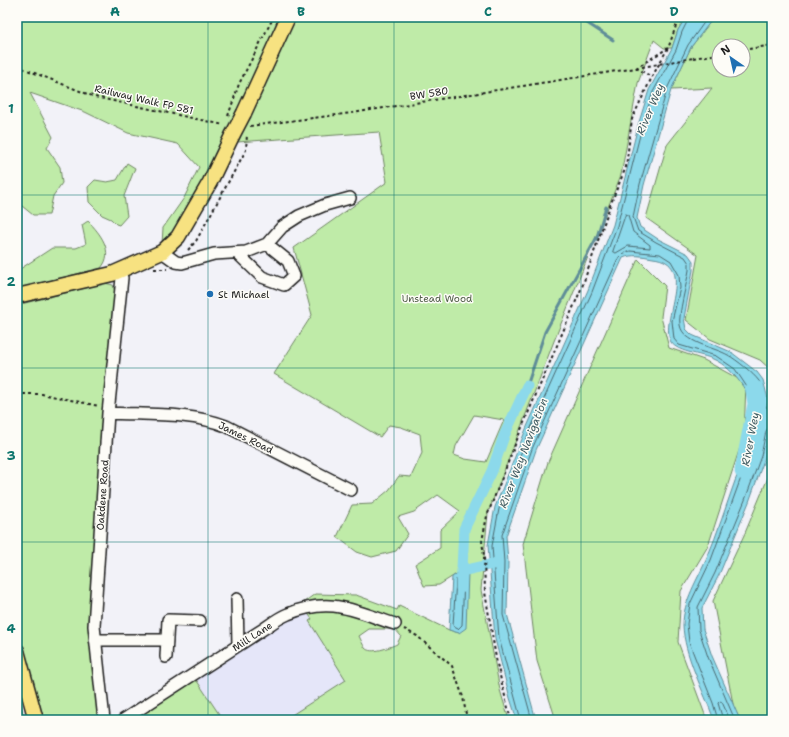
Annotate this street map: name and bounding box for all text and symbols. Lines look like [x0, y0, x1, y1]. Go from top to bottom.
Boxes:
text: A [110, 3, 120, 20]
text: B [297, 3, 305, 20]
text: C [484, 3, 492, 20]
text: D [669, 3, 679, 20]
north arrow [711, 38, 751, 78]
text: N [718, 41, 734, 59]
water label: River Wey [633, 81, 668, 137]
street label: Railway Walk FP 581 [93, 82, 195, 117]
street label: BW 580 [409, 84, 449, 103]
text: 1 [8, 100, 14, 117]
text: 2 [6, 273, 16, 290]
place label: St Michael [218, 288, 269, 301]
marker: St Michael [205, 289, 215, 299]
park label: Unstead Wood [402, 292, 473, 305]
water label: River Wey Navigation [496, 396, 551, 510]
water label: River Wey [738, 411, 763, 467]
street label: James Road [216, 419, 276, 457]
text: 3 [6, 447, 16, 464]
street label: Oakdene Road [94, 459, 111, 531]
street label: Mill Lane [230, 619, 275, 654]
text: 4 [6, 620, 16, 637]

